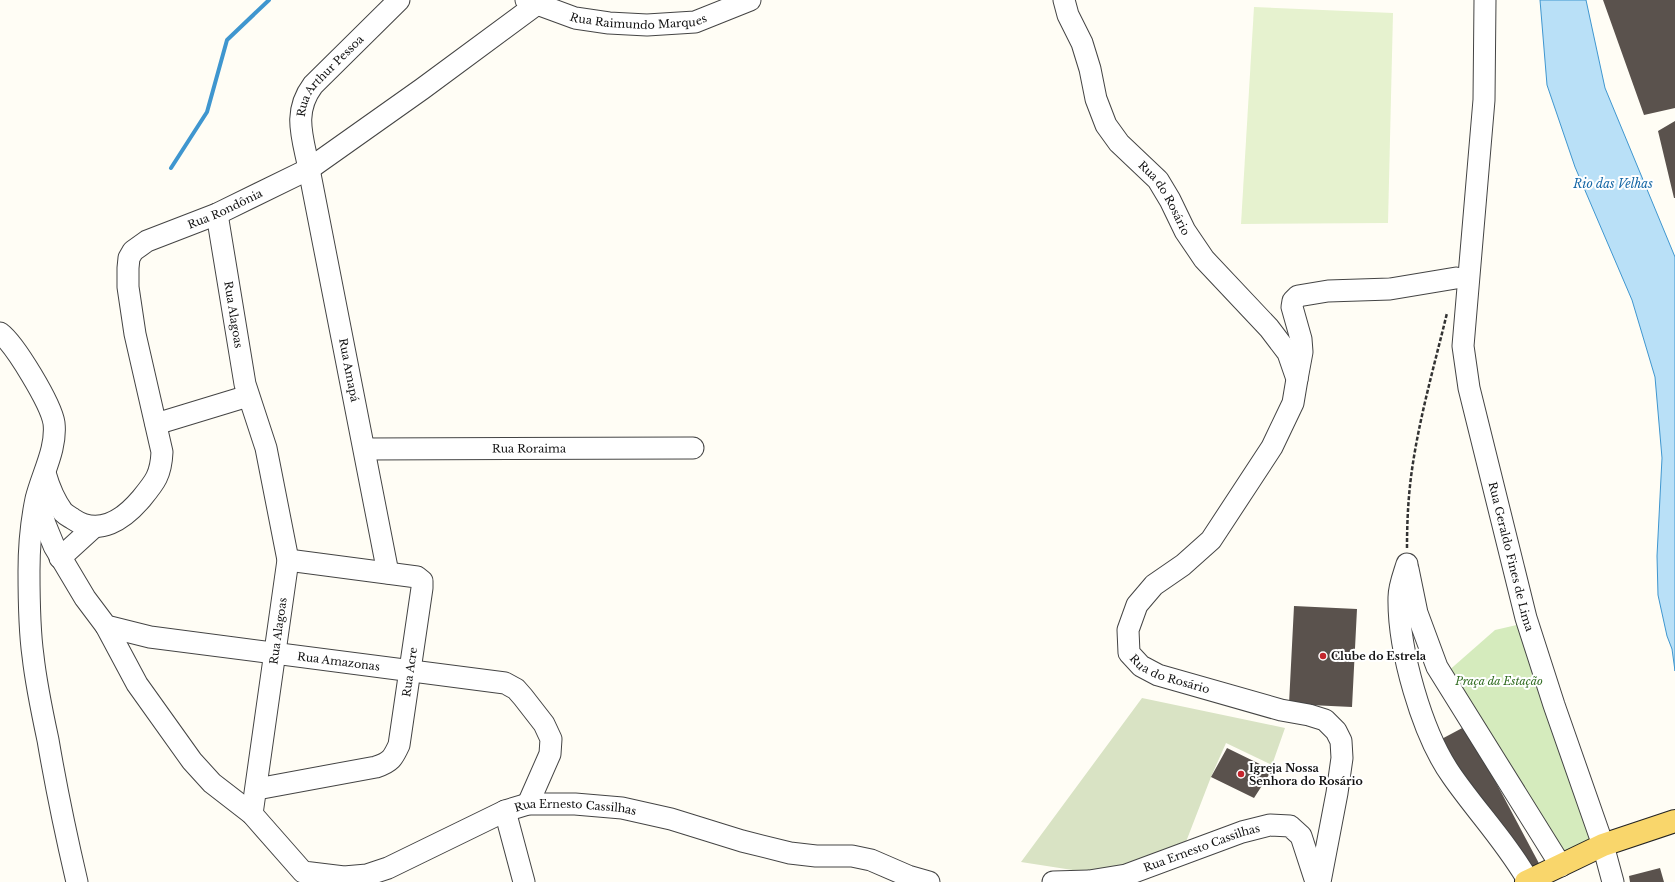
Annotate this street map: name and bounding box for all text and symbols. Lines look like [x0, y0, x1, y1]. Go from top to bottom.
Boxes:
street label: Rua Raimundo Marques [568, 10, 709, 32]
street label: Rua Arthur Pessoa [294, 31, 367, 118]
street label: Rua do Rosário [1135, 158, 1193, 238]
water label: Rio das Velhas [1572, 176, 1653, 191]
street label: Rua Rondônia [185, 186, 265, 232]
street label: Rua Alagoas [221, 280, 246, 349]
street label: Rua Amapá [336, 337, 362, 404]
street label: Rua Roraima [492, 441, 567, 456]
street label: Rua Geraldo Fines de Lima [1485, 480, 1537, 634]
street label: Rua Alagoas [266, 596, 290, 666]
street label: Rua Acre [399, 646, 420, 698]
street label: Rua Amazonas [296, 649, 381, 674]
place label: Clube do Estrela [1331, 649, 1427, 663]
street label: Rua do Rosário [1127, 651, 1211, 696]
marker: Clube do Estrela [1318, 651, 1328, 661]
park label: Praça da Estação [1454, 674, 1543, 688]
place label: Igreja Nossa Senhora do Rosário [1249, 761, 1363, 788]
marker: Igreja Nossa Senhora do Rosário [1236, 769, 1246, 779]
street label: Rua Ernesto Cassilhas [512, 797, 638, 818]
street label: Rua Ernesto Cassilhas [1141, 821, 1261, 875]

